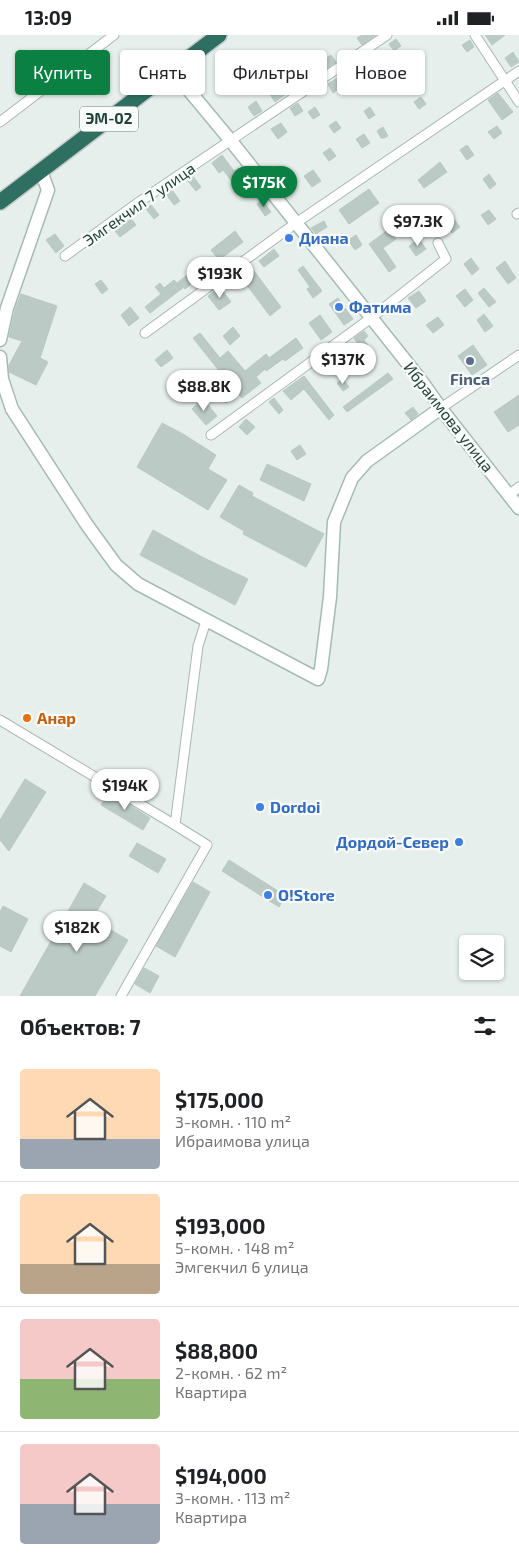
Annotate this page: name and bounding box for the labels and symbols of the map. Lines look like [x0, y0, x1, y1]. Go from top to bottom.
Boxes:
road number: ЭМ-02 [80, 107, 138, 131]
street label: Эмгекчил 7 улица [79, 158, 199, 250]
pin: $175K [229, 165, 299, 208]
pin: $97.3K [377, 205, 459, 247]
place label: Диана [299, 228, 349, 247]
marker: Диана [283, 232, 295, 244]
pin: $193K [185, 257, 255, 299]
place label: Фатима [349, 297, 411, 316]
marker: Фатима [333, 301, 345, 313]
pin: $137K [308, 343, 378, 385]
marker: Finca [464, 355, 476, 367]
street label: Ибраимова улица [400, 358, 498, 476]
pin: $88.8K [163, 369, 245, 412]
place label: Finca [450, 369, 490, 388]
place label: Анар [37, 708, 76, 727]
marker: Анар [21, 712, 33, 724]
pin: $194K [90, 769, 160, 811]
place label: Dordoi [270, 797, 321, 816]
marker: Dordoi [254, 801, 266, 813]
place label: Дордой-Север [336, 832, 449, 851]
marker: Дордой-Север [453, 836, 465, 848]
place label: O!Store [278, 885, 335, 904]
marker: O!Store [262, 889, 274, 901]
pin: $182K [42, 911, 112, 953]

